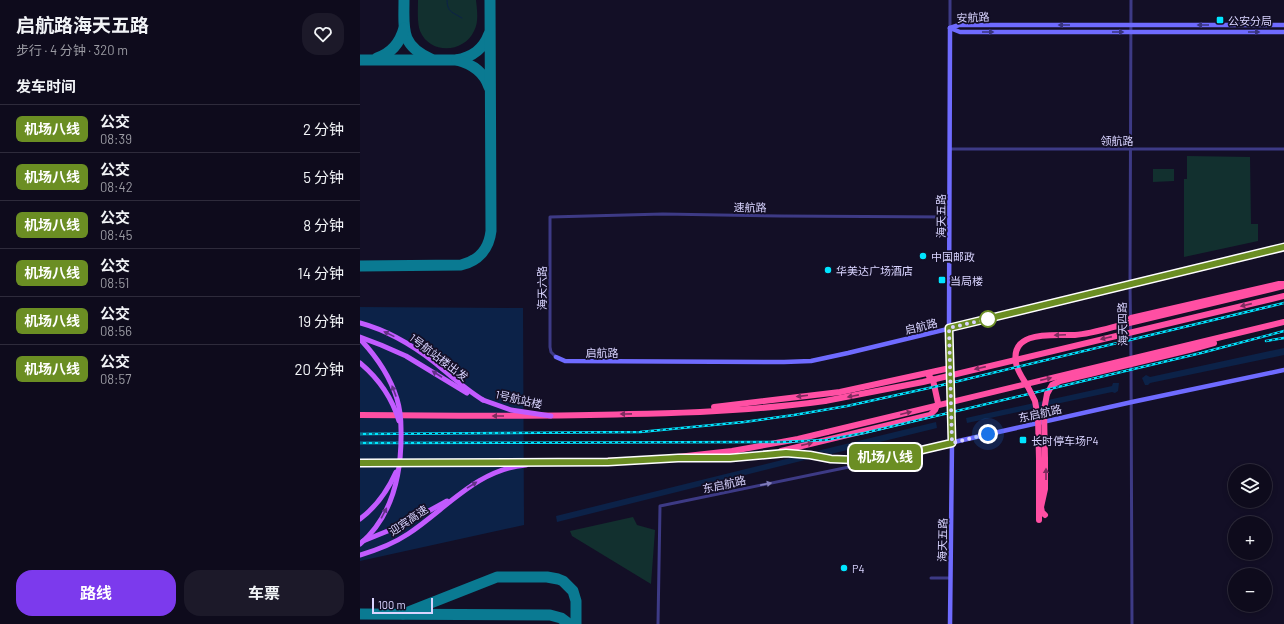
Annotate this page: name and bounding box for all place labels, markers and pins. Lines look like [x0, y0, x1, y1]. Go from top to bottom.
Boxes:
place label: 公安分局 [1228, 14, 1272, 27]
marker: 公安分局 [1215, 15, 1225, 25]
place label: 中国邮政 [931, 250, 975, 263]
marker: 中国邮政 [918, 251, 928, 261]
place label: 华美达广场酒店 [836, 264, 913, 277]
marker: 华美达广场酒店 [823, 265, 833, 275]
place label: 当局楼 [950, 274, 983, 287]
marker: 当局楼 [937, 275, 947, 285]
unlabelled marker [979, 310, 997, 328]
place label: 长时停车场P4 [1031, 434, 1099, 447]
marker: 长时停车场P4 [1018, 435, 1028, 445]
place label: P4 [852, 562, 865, 575]
marker: P4 [839, 563, 849, 573]

